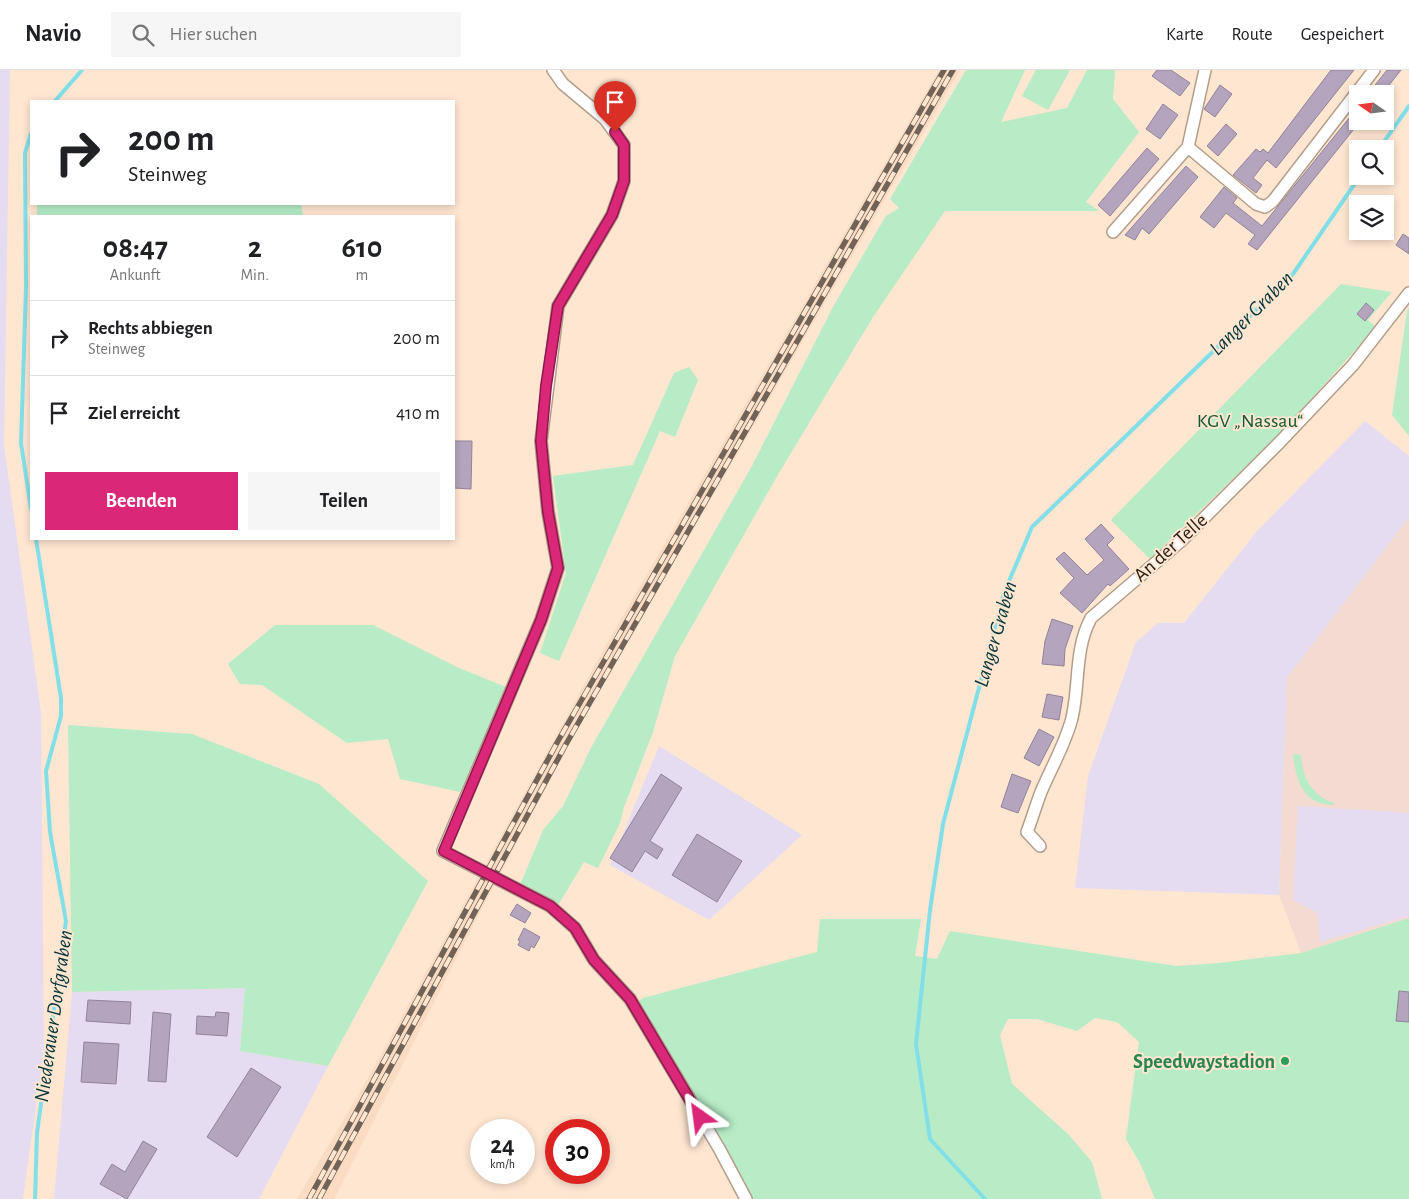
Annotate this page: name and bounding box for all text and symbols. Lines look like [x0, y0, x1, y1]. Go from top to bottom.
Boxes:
search box [111, 12, 461, 57]
icon: search [129, 21, 157, 49]
text: Navio [25, 22, 81, 46]
text: Hier suchen [169, 25, 258, 44]
text: Karte [1166, 26, 1203, 44]
text: Route [1231, 26, 1273, 44]
text: Gespeichert [1301, 26, 1384, 44]
pin [594, 81, 636, 132]
north arrow [1349, 85, 1394, 130]
map controls [1349, 85, 1394, 240]
icon: arrive [601, 88, 629, 116]
icon: right [45, 120, 110, 185]
text: 200 m [128, 122, 215, 157]
button: search [1349, 140, 1394, 185]
text: Steinweg [128, 163, 207, 185]
button: layers [1349, 195, 1394, 240]
text: 08:47 [103, 233, 168, 263]
text: 2 [248, 233, 262, 263]
text: 610 [342, 233, 382, 263]
text: Ankunft [110, 267, 161, 283]
text: Min. [241, 267, 269, 283]
text: m [356, 267, 368, 283]
water label: Langer Graben [1205, 267, 1297, 359]
text: Rechts abbiegen [88, 319, 213, 338]
icon: right [45, 324, 73, 352]
text: 200 m [393, 329, 440, 348]
text: Steinweg [88, 341, 145, 357]
icon: arrive [45, 399, 73, 427]
text: Ziel erreicht [88, 404, 180, 423]
text: 410 m [396, 404, 440, 423]
park label: KGV „Nassau“ [1197, 411, 1303, 431]
button: Beenden [45, 472, 238, 530]
button: Teilen [248, 472, 440, 530]
street label: An der Telle [1130, 510, 1211, 586]
water label: Langer Graben [970, 579, 1021, 689]
water label: Niederauer Dorfgraben [31, 929, 76, 1104]
place label: Speedwaystadion [1133, 1052, 1275, 1072]
marker: Speedwaystadion [1279, 1055, 1291, 1067]
position arrow [673, 1090, 725, 1142]
speed limit sign: 30 [545, 1119, 610, 1184]
text: 24 [490, 1133, 515, 1158]
text: km/h [490, 1158, 515, 1170]

